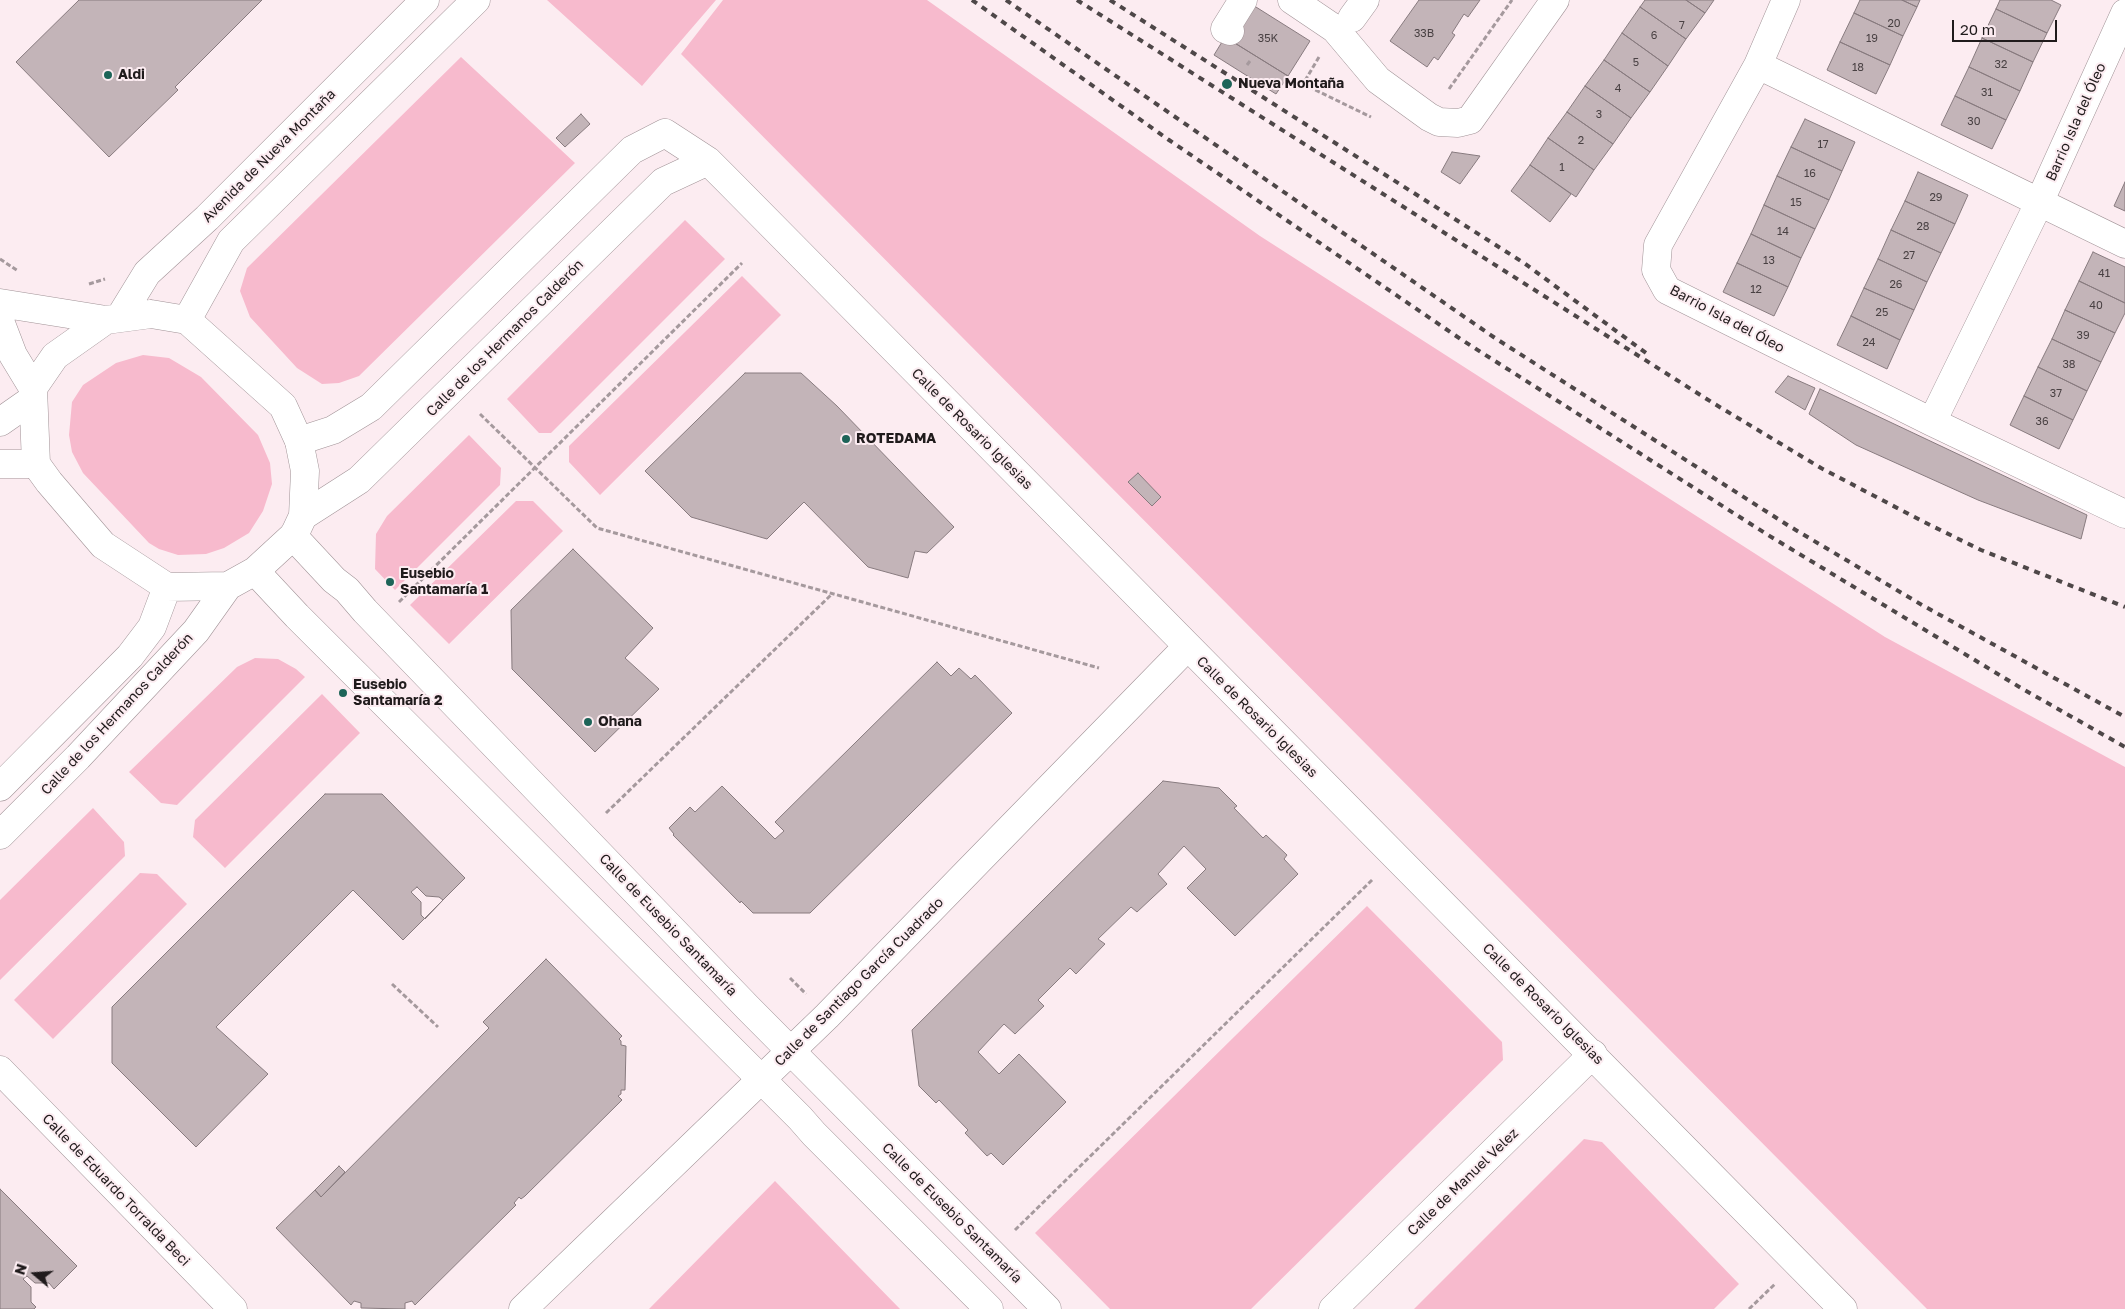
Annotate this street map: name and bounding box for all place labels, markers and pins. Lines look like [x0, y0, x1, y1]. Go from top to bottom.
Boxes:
place label: Aldi [118, 67, 145, 83]
marker: Aldi [102, 69, 114, 81]
place label: Nueva Montaña [1238, 76, 1344, 92]
marker: Nueva Montaña [1220, 77, 1234, 91]
place label: ROTEDAMA [856, 431, 936, 447]
marker: ROTEDAMA [840, 433, 852, 445]
place label: Eusebio Santamaría 1 [400, 566, 488, 598]
marker: Eusebio Santamaría 1 [384, 576, 396, 588]
place label: Eusebio Santamaría 2 [353, 677, 443, 710]
marker: Eusebio Santamaría 2 [337, 687, 349, 699]
place label: Ohana [598, 714, 642, 730]
marker: Ohana [582, 716, 594, 728]

